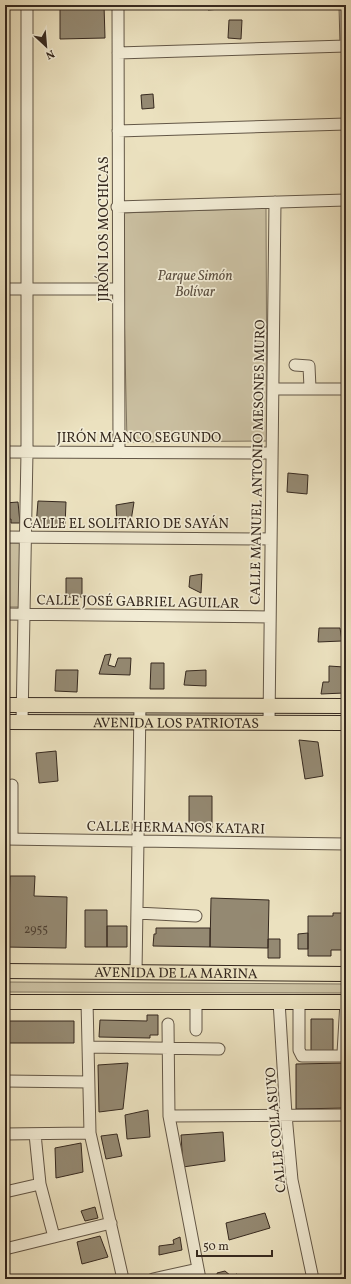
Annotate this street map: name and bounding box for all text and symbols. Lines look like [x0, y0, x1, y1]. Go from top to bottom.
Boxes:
north arrow [26, 26, 66, 66]
text: N [43, 45, 57, 62]
street label: JIRÓN LOS MOCHICAS [94, 156, 114, 302]
park label: Parque Simón Bolívar [158, 267, 232, 302]
street label: CALLE MANUEL ANTONIO MESONES MURO [247, 319, 270, 605]
street label: JIRÓN MANCO SEGUNDO [57, 428, 221, 448]
street label: CALLE EL SOLITARIO DE SAYÁN [23, 515, 229, 534]
street label: CALLE JOSÉ GABRIEL AGUILAR [36, 591, 240, 614]
street label: AVENIDA LOS PATRIOTAS [93, 714, 259, 734]
street label: CALLE HERMANOS KATARI [87, 817, 265, 840]
house number: 2955 [24, 922, 48, 938]
street label: AVENIDA DE LA MARINA [94, 964, 258, 984]
street label: CALLE COLLASUYO [262, 1066, 291, 1193]
scale bar [197, 1232, 272, 1258]
text: 50 m [203, 1239, 229, 1255]

